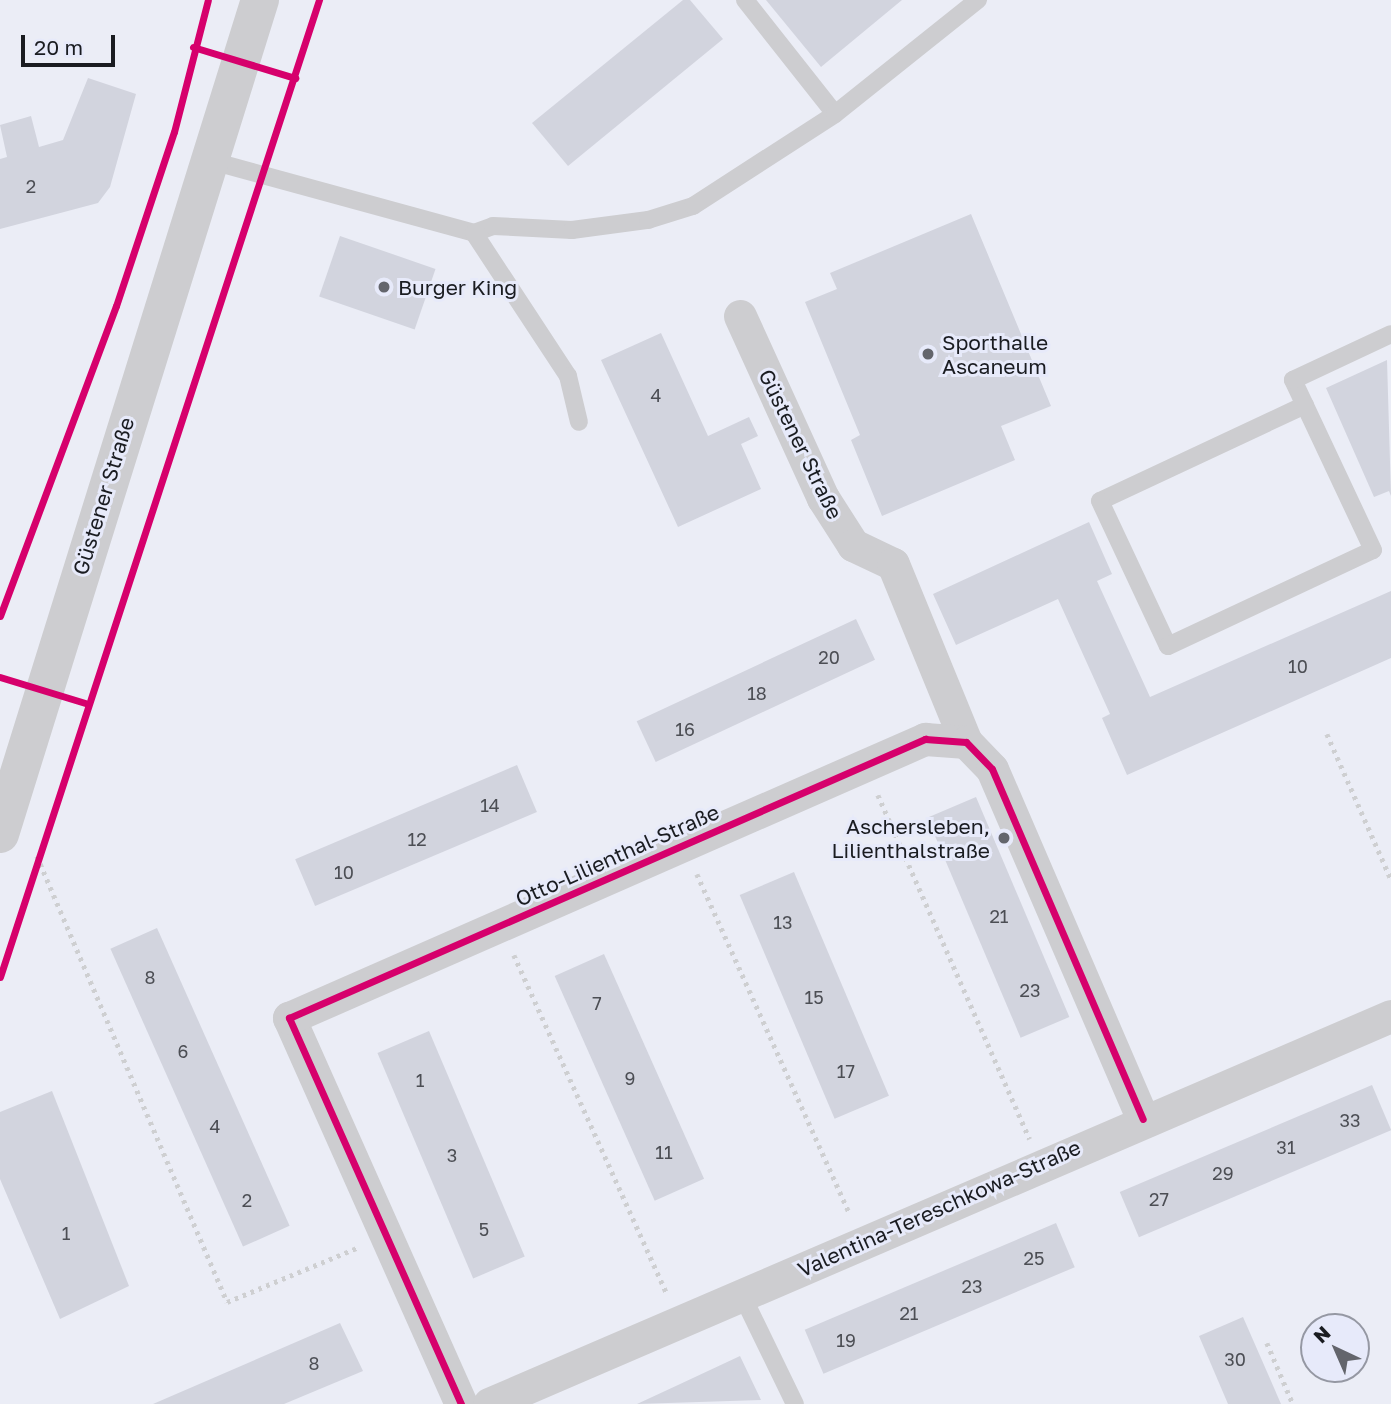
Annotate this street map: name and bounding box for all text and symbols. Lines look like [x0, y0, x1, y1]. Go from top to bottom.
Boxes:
scale bar [24, 21, 119, 65]
text: 20 m [34, 34, 83, 60]
house number: 2 [26, 175, 36, 197]
place label: Burger King [398, 274, 517, 300]
marker: Burger King [376, 279, 392, 295]
place label: Sporthalle Ascaneum [942, 329, 1048, 379]
marker: Sporthalle Ascaneum [920, 346, 936, 362]
street label: Güstener Straße [754, 365, 848, 523]
house number: 4 [651, 384, 661, 406]
street label: Güstener Straße [67, 414, 139, 578]
house number: 20 [818, 646, 840, 668]
house number: 10 [1288, 655, 1308, 677]
house number: 18 [747, 682, 767, 704]
house number: 16 [675, 718, 695, 740]
house number: 14 [480, 794, 500, 816]
street label: Otto-Lilienthal-Straße [511, 799, 723, 911]
place label: Aschersleben, Lilienthalstraße [832, 813, 990, 863]
house number: 12 [407, 828, 427, 850]
marker: Aschersleben, Lilienthalstraße [996, 830, 1012, 846]
house number: 10 [334, 861, 354, 883]
house number: 21 [989, 905, 1009, 927]
house number: 13 [773, 911, 793, 933]
house number: 8 [145, 966, 155, 988]
house number: 23 [1020, 979, 1040, 1001]
house number: 15 [804, 986, 824, 1008]
house number: 7 [592, 992, 602, 1014]
house number: 6 [178, 1040, 188, 1062]
house number: 17 [837, 1060, 855, 1082]
house number: 9 [625, 1067, 635, 1089]
house number: 1 [416, 1069, 424, 1091]
house number: 33 [1339, 1109, 1361, 1131]
house number: 4 [210, 1115, 220, 1137]
street label: Valentina-Tereschkowa-Straße [794, 1134, 1084, 1282]
house number: 31 [1276, 1136, 1296, 1158]
house number: 11 [655, 1141, 673, 1163]
house number: 3 [447, 1144, 457, 1166]
house number: 29 [1212, 1162, 1234, 1184]
house number: 27 [1149, 1188, 1169, 1210]
house number: 2 [242, 1189, 252, 1211]
house number: 5 [479, 1218, 489, 1240]
house number: 1 [62, 1222, 70, 1244]
house number: 25 [1024, 1247, 1044, 1269]
house number: 23 [962, 1275, 982, 1297]
house number: 21 [899, 1302, 919, 1324]
north arrow [1300, 1313, 1370, 1383]
text: N [1308, 1321, 1335, 1347]
house number: 19 [836, 1329, 856, 1351]
house number: 30 [1224, 1348, 1246, 1370]
house number: 8 [309, 1352, 319, 1374]

